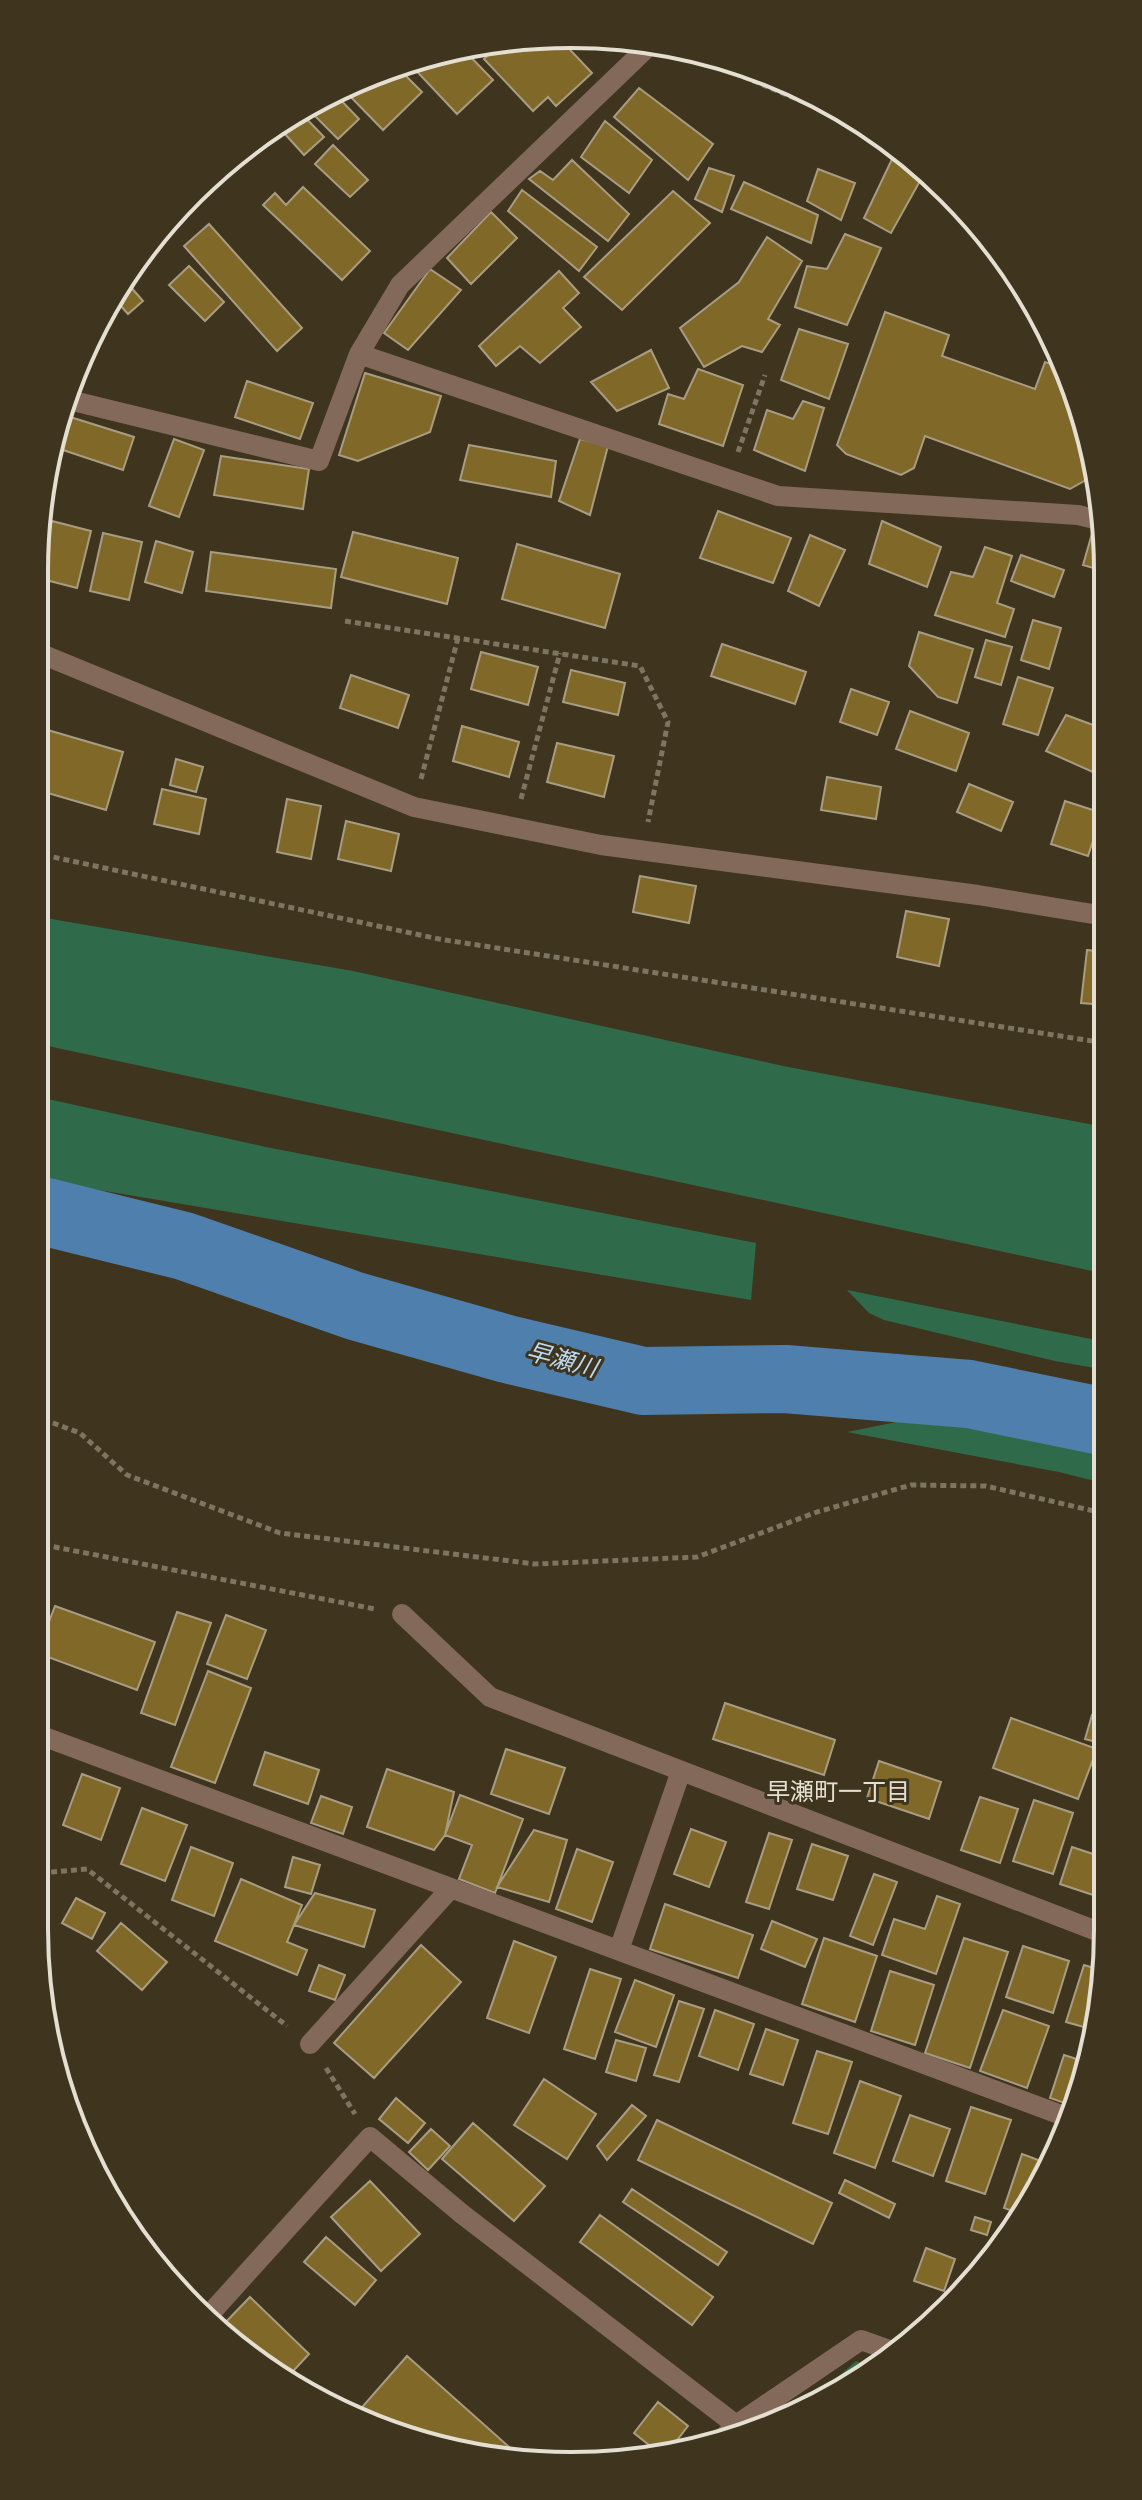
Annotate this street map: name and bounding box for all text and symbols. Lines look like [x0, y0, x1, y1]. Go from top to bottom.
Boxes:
water label: 早瀬川 [524, 1335, 604, 1383]
district label: 早瀬町一丁目 [766, 1776, 910, 1805]

